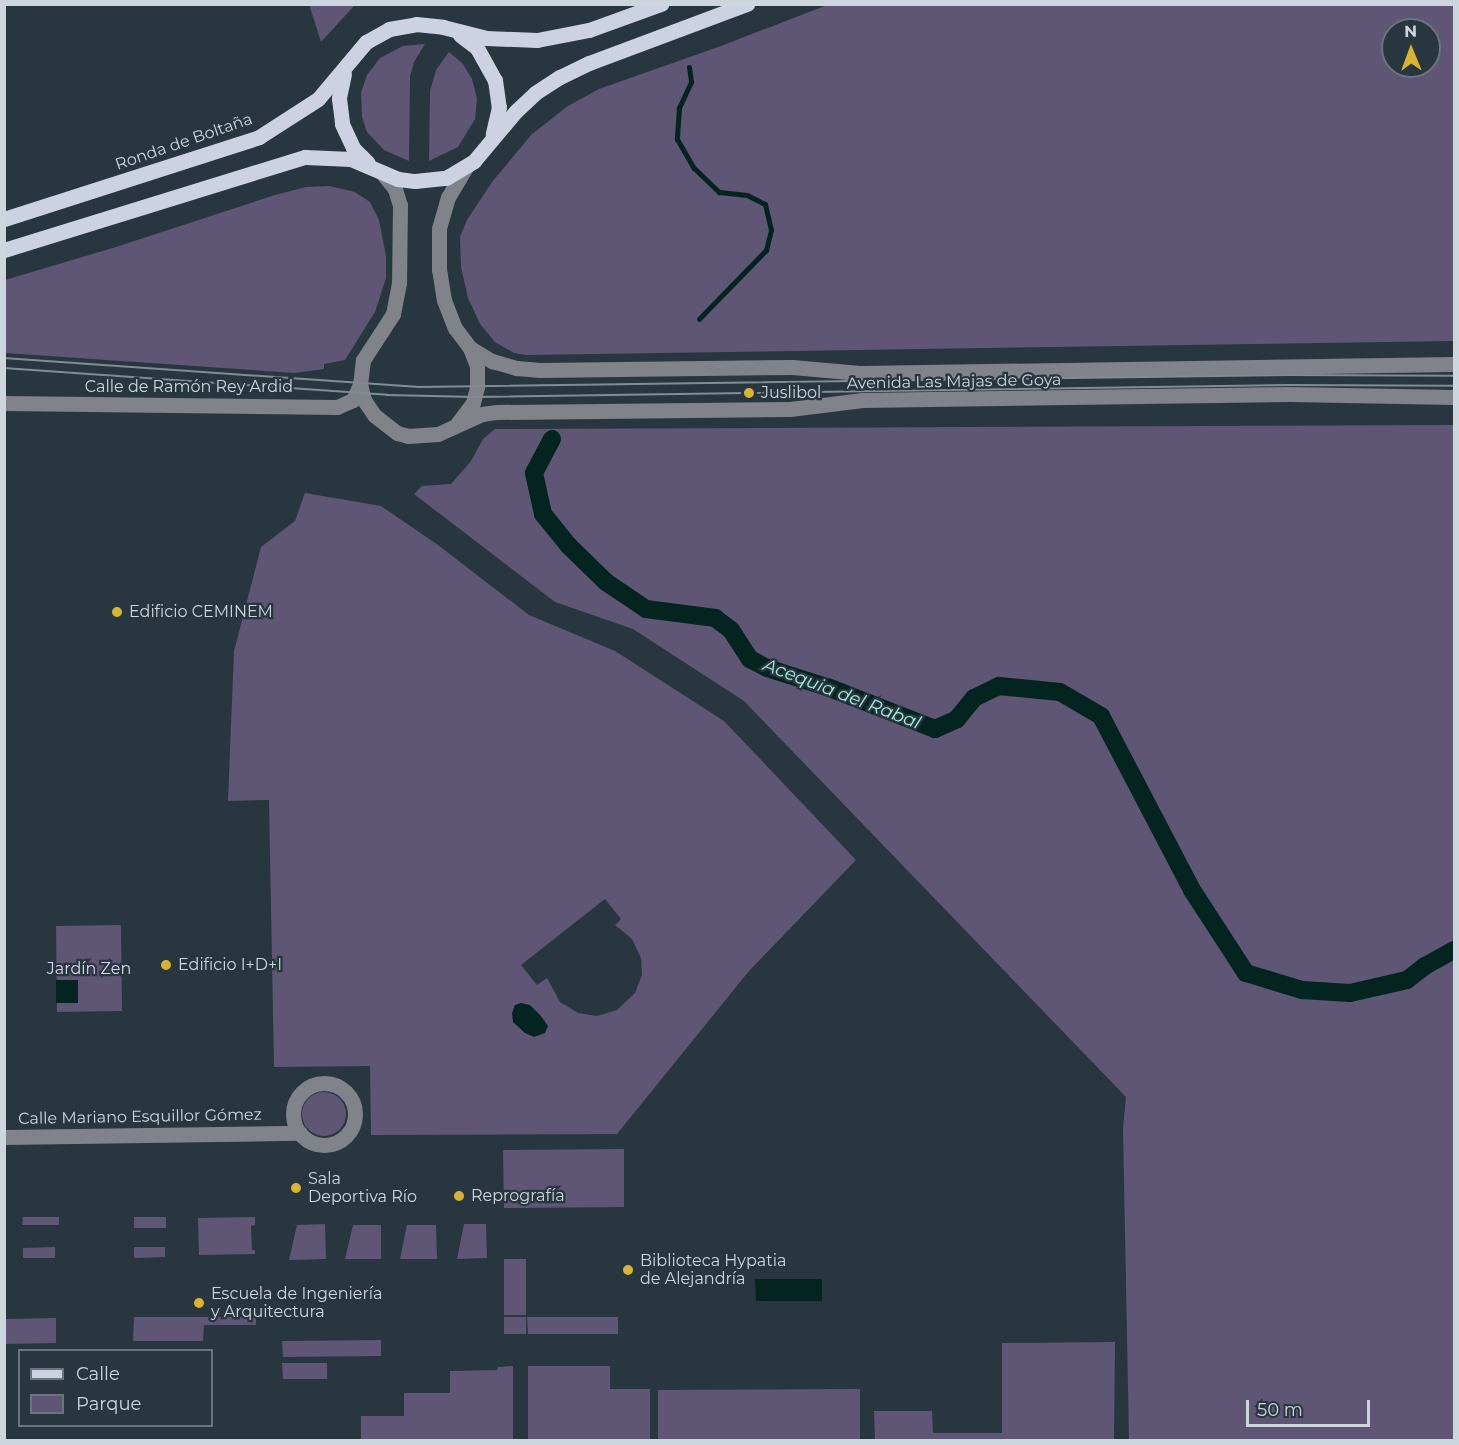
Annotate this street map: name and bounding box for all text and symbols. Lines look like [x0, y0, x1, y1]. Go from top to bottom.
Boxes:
north arrow [1381, 18, 1441, 78]
text: N [1404, 22, 1417, 41]
street label: Ronda de Boltaña [113, 110, 255, 174]
street label: Avenida Las Majas de Goya [846, 371, 1062, 393]
street label: Calle de Ramón Rey Ardid [85, 377, 293, 397]
place label: Juslibol [761, 383, 821, 403]
marker: Juslibol [742, 386, 756, 400]
place label: Edificio CEMINEM [129, 602, 273, 622]
marker: Edificio CEMINEM [110, 605, 124, 619]
water label: Acequia del Rabal [760, 654, 924, 734]
place label: Edificio I+D+I [178, 955, 282, 975]
marker: Edificio I+D+I [159, 958, 173, 972]
park label: Jardín Zen [47, 959, 131, 979]
street label: Calle Mariano Esquillor Gómez [18, 1105, 262, 1129]
place label: Sala Deportiva Río [308, 1169, 417, 1207]
marker: Sala Deportiva Río [289, 1181, 303, 1195]
place label: Reprografía [471, 1186, 565, 1206]
marker: Reprografía [452, 1189, 466, 1203]
place label: Biblioteca Hypatia de Alejandría [640, 1251, 787, 1289]
marker: Biblioteca Hypatia de Alejandría [621, 1263, 635, 1277]
place label: Escuela de Ingeniería y Arquitectura [211, 1284, 383, 1322]
marker: Escuela de Ingeniería y Arquitectura [192, 1296, 206, 1310]
legend [18, 1349, 213, 1427]
text: Calle [76, 1363, 120, 1385]
scale bar [1249, 1388, 1374, 1426]
text: Parque [76, 1393, 141, 1415]
text: 50 m [1257, 1399, 1303, 1421]

